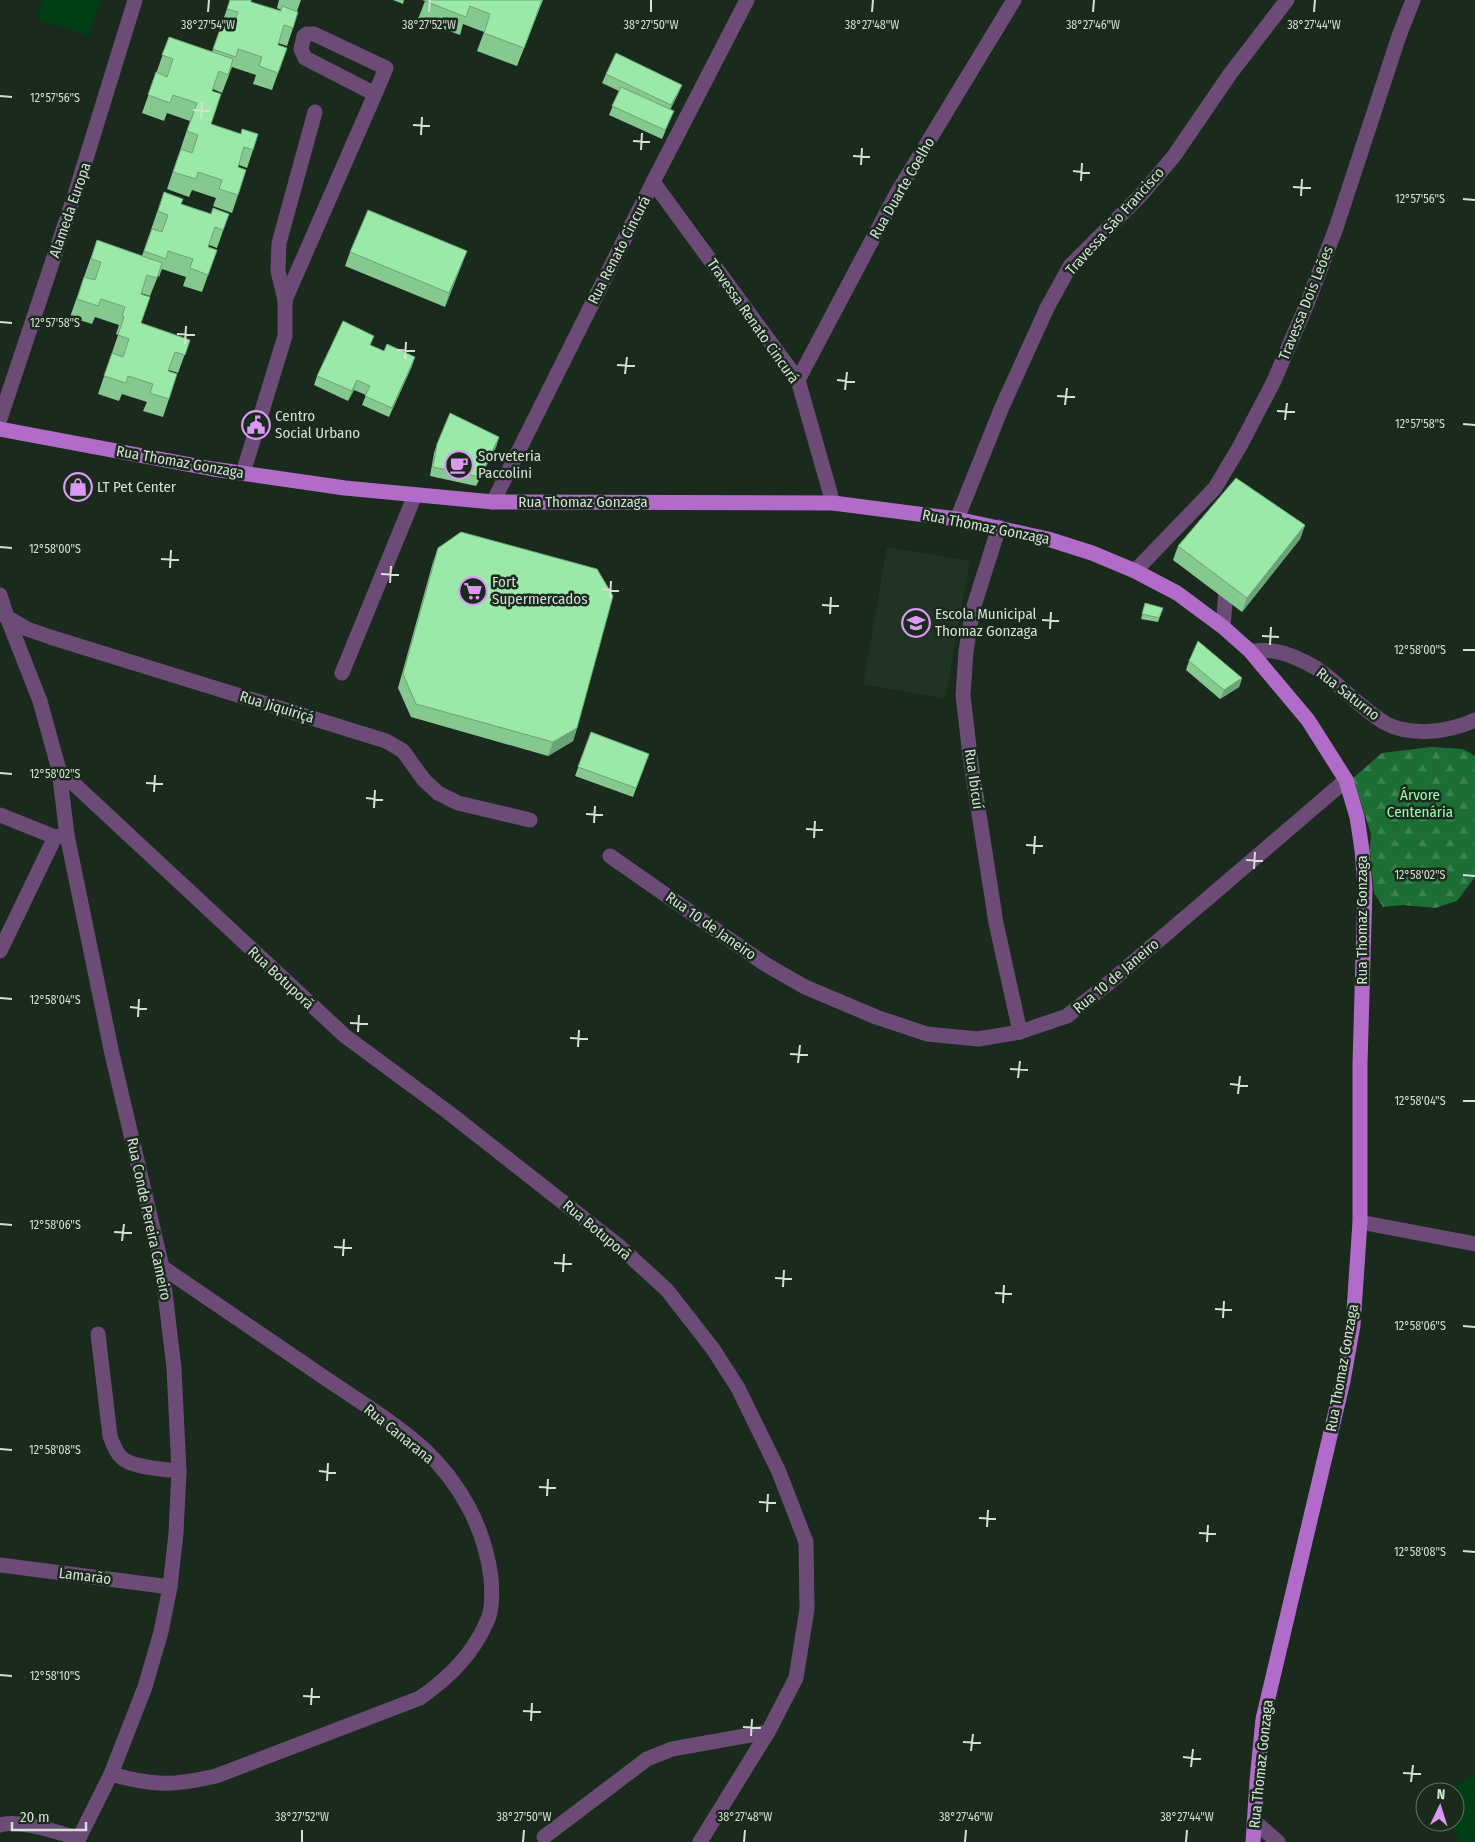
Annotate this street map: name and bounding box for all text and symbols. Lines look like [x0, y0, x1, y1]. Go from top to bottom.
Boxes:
text: 38°27'54"W [181, 18, 235, 32]
text: 38°27'52"W [402, 18, 456, 32]
text: 38°27'50"W [624, 18, 678, 32]
text: 38°27'48"W [845, 18, 899, 32]
text: 38°27'46"W [1066, 18, 1120, 32]
text: 38°27'44"W [1287, 18, 1341, 32]
text: 12°57'56"S [30, 91, 80, 105]
street label: Rua Duarte Coelho [866, 134, 938, 242]
street label: Alameda Europa [45, 160, 95, 260]
street label: Travessa São Francisco [1062, 163, 1168, 279]
text: 12°57'56"S [1395, 192, 1445, 206]
street label: Rua Renato Cincurá [584, 193, 654, 307]
street label: Travessa Dois Leões [1275, 243, 1337, 363]
street label: Travessa Renato Cincurá [703, 255, 803, 387]
text: 12°57'58"S [30, 316, 80, 330]
place label: Centro Social Urbano [275, 407, 360, 442]
public building icon: Centro Social Urbano [241, 410, 271, 440]
text: 12°57'58"S [1395, 417, 1445, 431]
street label: Rua Thomaz Gonzaga [115, 442, 245, 482]
place label: Sorveteria Paccolini [478, 447, 541, 482]
cafe icon: Sorveteria Paccolini [444, 450, 474, 480]
shop icon: LT Pet Center [63, 472, 93, 502]
place label: LT Pet Center [97, 478, 177, 496]
street label: Rua Thomaz Gonzaga [518, 493, 648, 511]
street label: Rua Thomaz Gonzaga [921, 506, 1051, 548]
text: 12°58'00"S [29, 542, 81, 556]
place label: Fort Supermercados [492, 573, 588, 608]
supermarket icon: Fort Supermercados [458, 576, 488, 606]
place label: Escola Municipal Thomaz Gonzaga [935, 605, 1038, 640]
school or university icon: Escola Municipal Thomaz Gonzaga [901, 608, 931, 638]
text: 12°58'00"S [1394, 643, 1446, 657]
street label: Rua Saturno [1313, 664, 1383, 724]
street label: Rua Jiquiriçá [238, 687, 316, 727]
street label: Rua Ibicuí [961, 748, 987, 810]
text: 12°58'02"S [29, 767, 81, 781]
park label: Árvore Centenária [1387, 786, 1453, 821]
street label: Rua Thomaz Gonzaga [1353, 855, 1371, 985]
text: 12°58'02"S [1394, 868, 1446, 882]
street label: Rua 10 de Janeiro [662, 888, 760, 964]
street label: Rua 10 de Janeiro [1069, 935, 1163, 1017]
street label: Rua Botuporã [244, 943, 318, 1013]
text: 12°58'04"S [29, 993, 81, 1007]
text: 12°58'04"S [1394, 1094, 1446, 1108]
street label: Rua Conde Pereira Cameiro [123, 1136, 175, 1302]
street label: Rua Botuporã [559, 1196, 635, 1264]
text: 12°58'06"S [29, 1218, 81, 1232]
street label: Rua Thomaz Gonzaga [1322, 1303, 1362, 1433]
text: 12°58'06"S [1394, 1319, 1446, 1333]
street label: Rua Canarana [361, 1400, 437, 1468]
text: 12°58'08"S [29, 1443, 81, 1457]
text: 12°58'08"S [1394, 1545, 1446, 1559]
street label: Lamarão [58, 1564, 112, 1588]
text: 12°58'10"S [30, 1669, 80, 1683]
street label: Rua Thomaz Gonzaga [1245, 1699, 1277, 1829]
north arrow [1415, 1782, 1465, 1832]
text: N [1436, 1786, 1446, 1803]
scale bar [12, 1800, 86, 1832]
text: 20 m [20, 1808, 50, 1826]
text: 38°27'52"W [275, 1810, 329, 1824]
text: 38°27'50"W [497, 1810, 551, 1824]
text: 38°27'48"W [718, 1810, 772, 1824]
text: 38°27'46"W [939, 1810, 993, 1824]
text: 38°27'44"W [1160, 1810, 1214, 1824]

